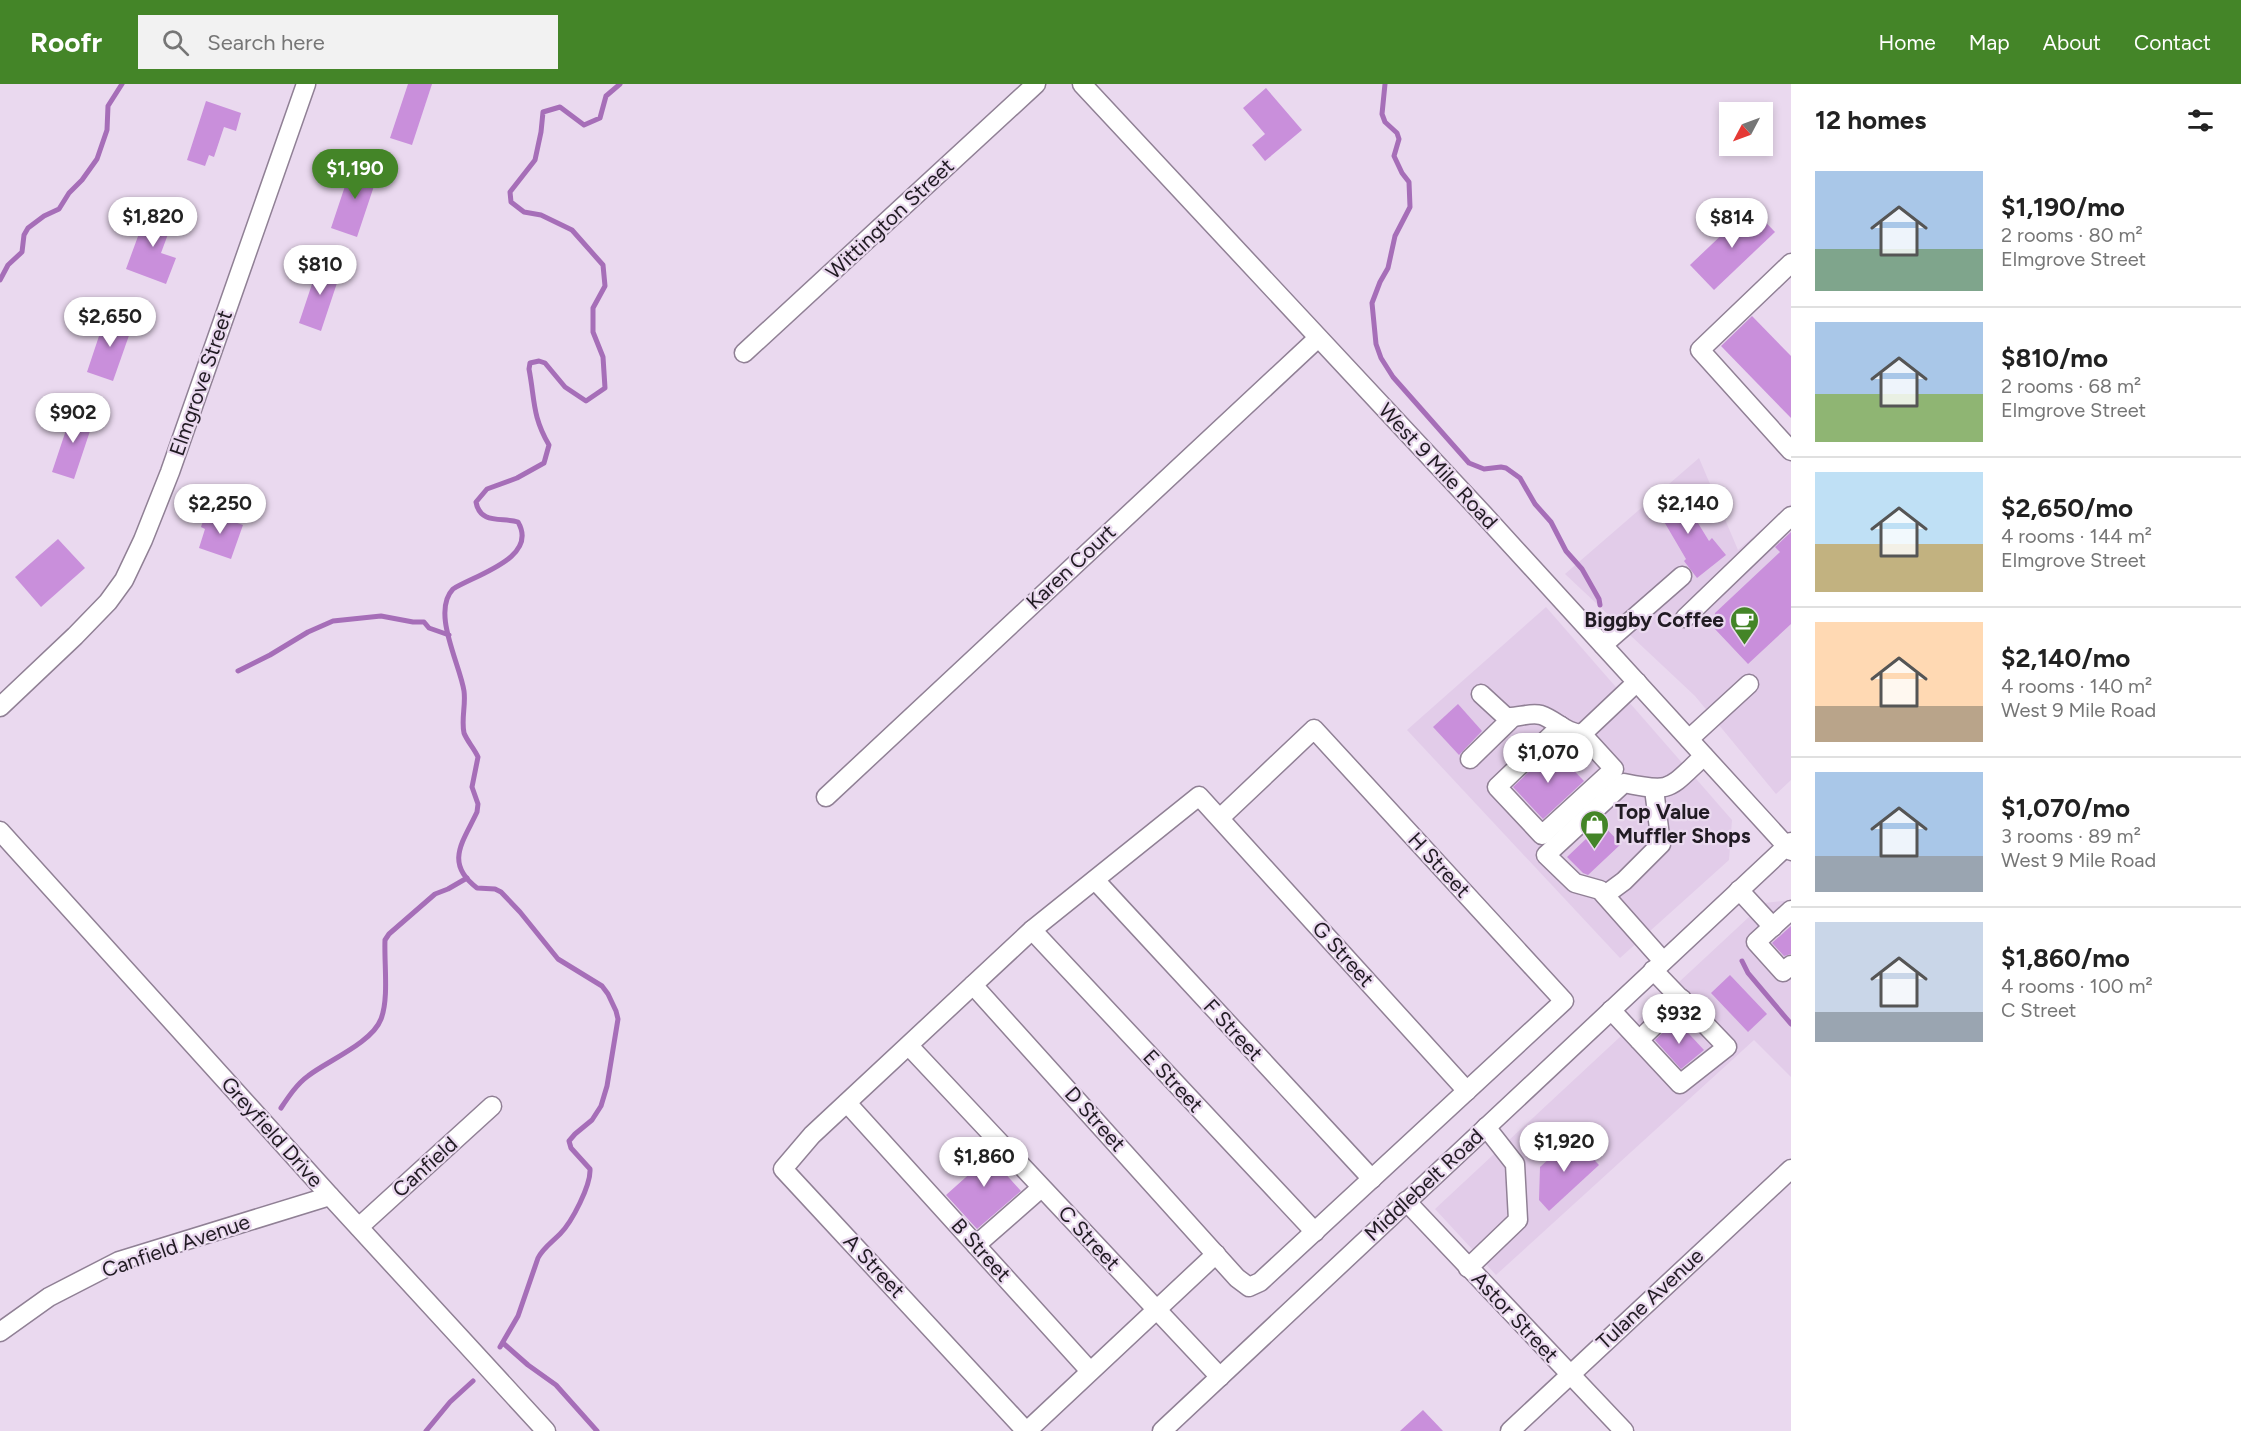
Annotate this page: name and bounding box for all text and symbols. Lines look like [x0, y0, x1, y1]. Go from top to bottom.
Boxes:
search box [138, 15, 558, 69]
text: Roofr [30, 25, 102, 59]
icon: search [159, 26, 192, 59]
text: Search here [207, 29, 325, 56]
text: Home [1879, 30, 1936, 55]
text: Map [1969, 30, 2010, 55]
text: About [2043, 30, 2101, 55]
text: Contact [2134, 30, 2211, 55]
north arrow [1719, 102, 1773, 156]
map controls [1719, 102, 1773, 156]
text: 12 homes [1815, 104, 1926, 136]
icon: filters [2184, 104, 2217, 137]
pin: $1,190 [306, 149, 404, 200]
street label: Wittington Street [821, 153, 959, 284]
text: $1,190 [326, 156, 384, 180]
text: $1,190/mo [2001, 191, 2125, 223]
icon: home [1863, 195, 1935, 267]
pin: $1,820 [104, 197, 202, 248]
pin: $814 [1696, 198, 1768, 249]
text: $1,820 [122, 204, 184, 228]
text: $814 [1710, 205, 1754, 229]
text: 2 rooms · 80 m² [2001, 223, 2143, 247]
pin: $810 [284, 245, 356, 296]
text: Elmgrove Street [2001, 247, 2146, 271]
text: $810 [298, 252, 342, 276]
pin: $2,650 [61, 297, 159, 348]
text: $2,650 [78, 304, 142, 328]
street label: Elmgrove Street [164, 307, 237, 459]
text: $810/mo [2001, 342, 2108, 374]
icon: home [1863, 346, 1935, 418]
text: 2 rooms · 68 m² [2001, 374, 2141, 398]
pin: $902 [37, 393, 109, 444]
street label: West 9 Mile Road [1374, 398, 1503, 534]
text: Elmgrove Street [2001, 398, 2146, 422]
text: $902 [49, 400, 97, 424]
pin: $2,250 [171, 484, 269, 535]
pin: $2,140 [1639, 484, 1737, 535]
text: $2,250 [188, 491, 252, 515]
text: $2,140 [1657, 491, 1719, 515]
text: $2,650/mo [2001, 492, 2133, 524]
icon: home [1863, 496, 1935, 568]
street label: Karen Court [1021, 519, 1121, 614]
text: 4 rooms · 144 m² [2001, 524, 2152, 548]
text: Elmgrove Street [2001, 548, 2146, 572]
cafe icon: Biggby Coffee [1729, 604, 1761, 646]
place label: Biggby Coffee [1584, 607, 1724, 632]
text: $2,140/mo [2001, 642, 2130, 674]
icon: home [1863, 646, 1935, 718]
text: 4 rooms · 140 m² [2001, 674, 2152, 698]
text: West 9 Mile Road [2001, 698, 2156, 722]
pin: $1,070 [1499, 733, 1597, 784]
text: $1,070 [1517, 740, 1579, 764]
text: $1,070/mo [2001, 792, 2130, 824]
icon: home [1863, 796, 1935, 868]
place label: Top Value Muffler Shops [1615, 799, 1751, 848]
shop icon: Top Value Muffler Shops [1578, 808, 1610, 850]
text: 3 rooms · 89 m² [2001, 824, 2141, 848]
street label: H Street [1403, 827, 1476, 902]
text: West 9 Mile Road [2001, 848, 2156, 872]
street label: G Street [1307, 916, 1379, 992]
text: $1,860/mo [2001, 942, 2130, 974]
icon: home [1863, 946, 1935, 1018]
text: 4 rooms · 100 m² [2001, 974, 2153, 998]
street label: F Street [1199, 994, 1268, 1066]
pin: $932 [1643, 994, 1715, 1045]
text: C Street [2001, 998, 2076, 1022]
text: $932 [1656, 1001, 1702, 1025]
street label: E Street [1138, 1044, 1209, 1117]
street label: Greyfield Drive [216, 1071, 329, 1192]
street label: D Street [1060, 1081, 1131, 1156]
pin: $1,920 [1515, 1122, 1613, 1173]
street label: Middlebelt Road [1359, 1123, 1488, 1246]
text: $1,920 [1534, 1129, 1594, 1153]
street label: Canfield [387, 1131, 462, 1202]
pin: $1,860 [935, 1137, 1033, 1188]
text: $1,860 [953, 1144, 1015, 1168]
street label: C Street [1053, 1200, 1126, 1275]
street label: Canfield Avenue [99, 1209, 253, 1283]
street label: B Street [946, 1213, 1016, 1287]
street label: A Street [839, 1229, 910, 1303]
street label: Tulane Avenue [1591, 1243, 1708, 1355]
street label: Astor Street [1467, 1266, 1564, 1367]

